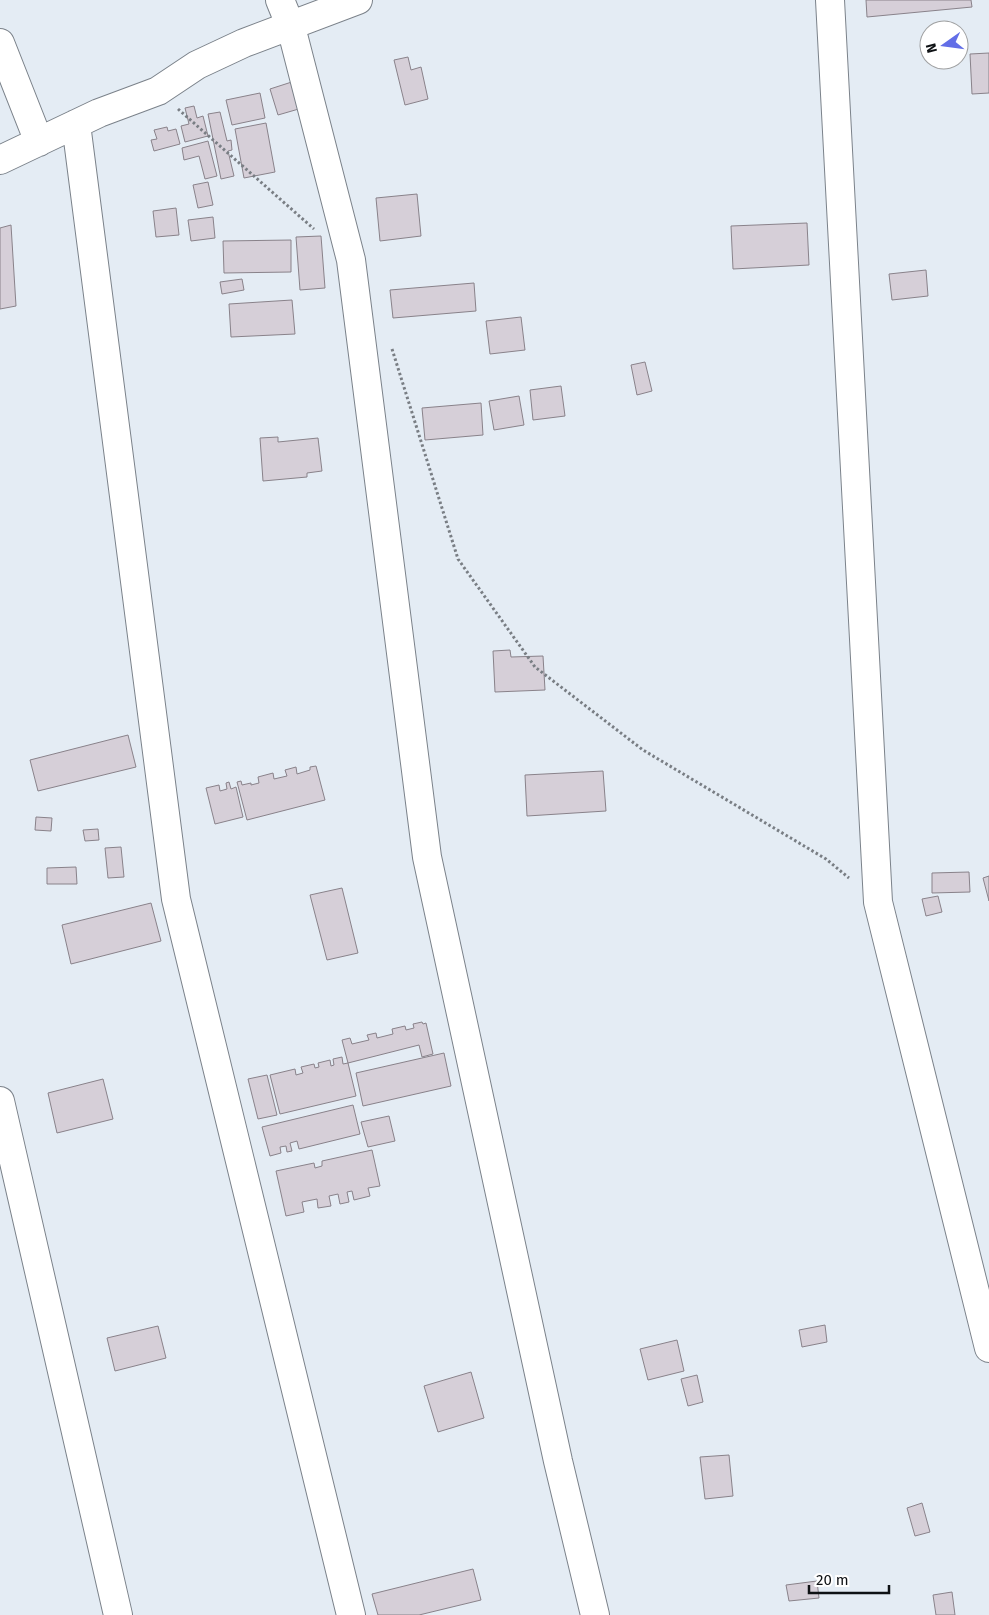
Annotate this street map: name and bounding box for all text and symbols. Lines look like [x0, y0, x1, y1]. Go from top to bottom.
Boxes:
north arrow [919, 20, 969, 70]
text: N [922, 41, 941, 55]
scale bar [809, 1562, 889, 1594]
text: 20 m [816, 1571, 849, 1589]

